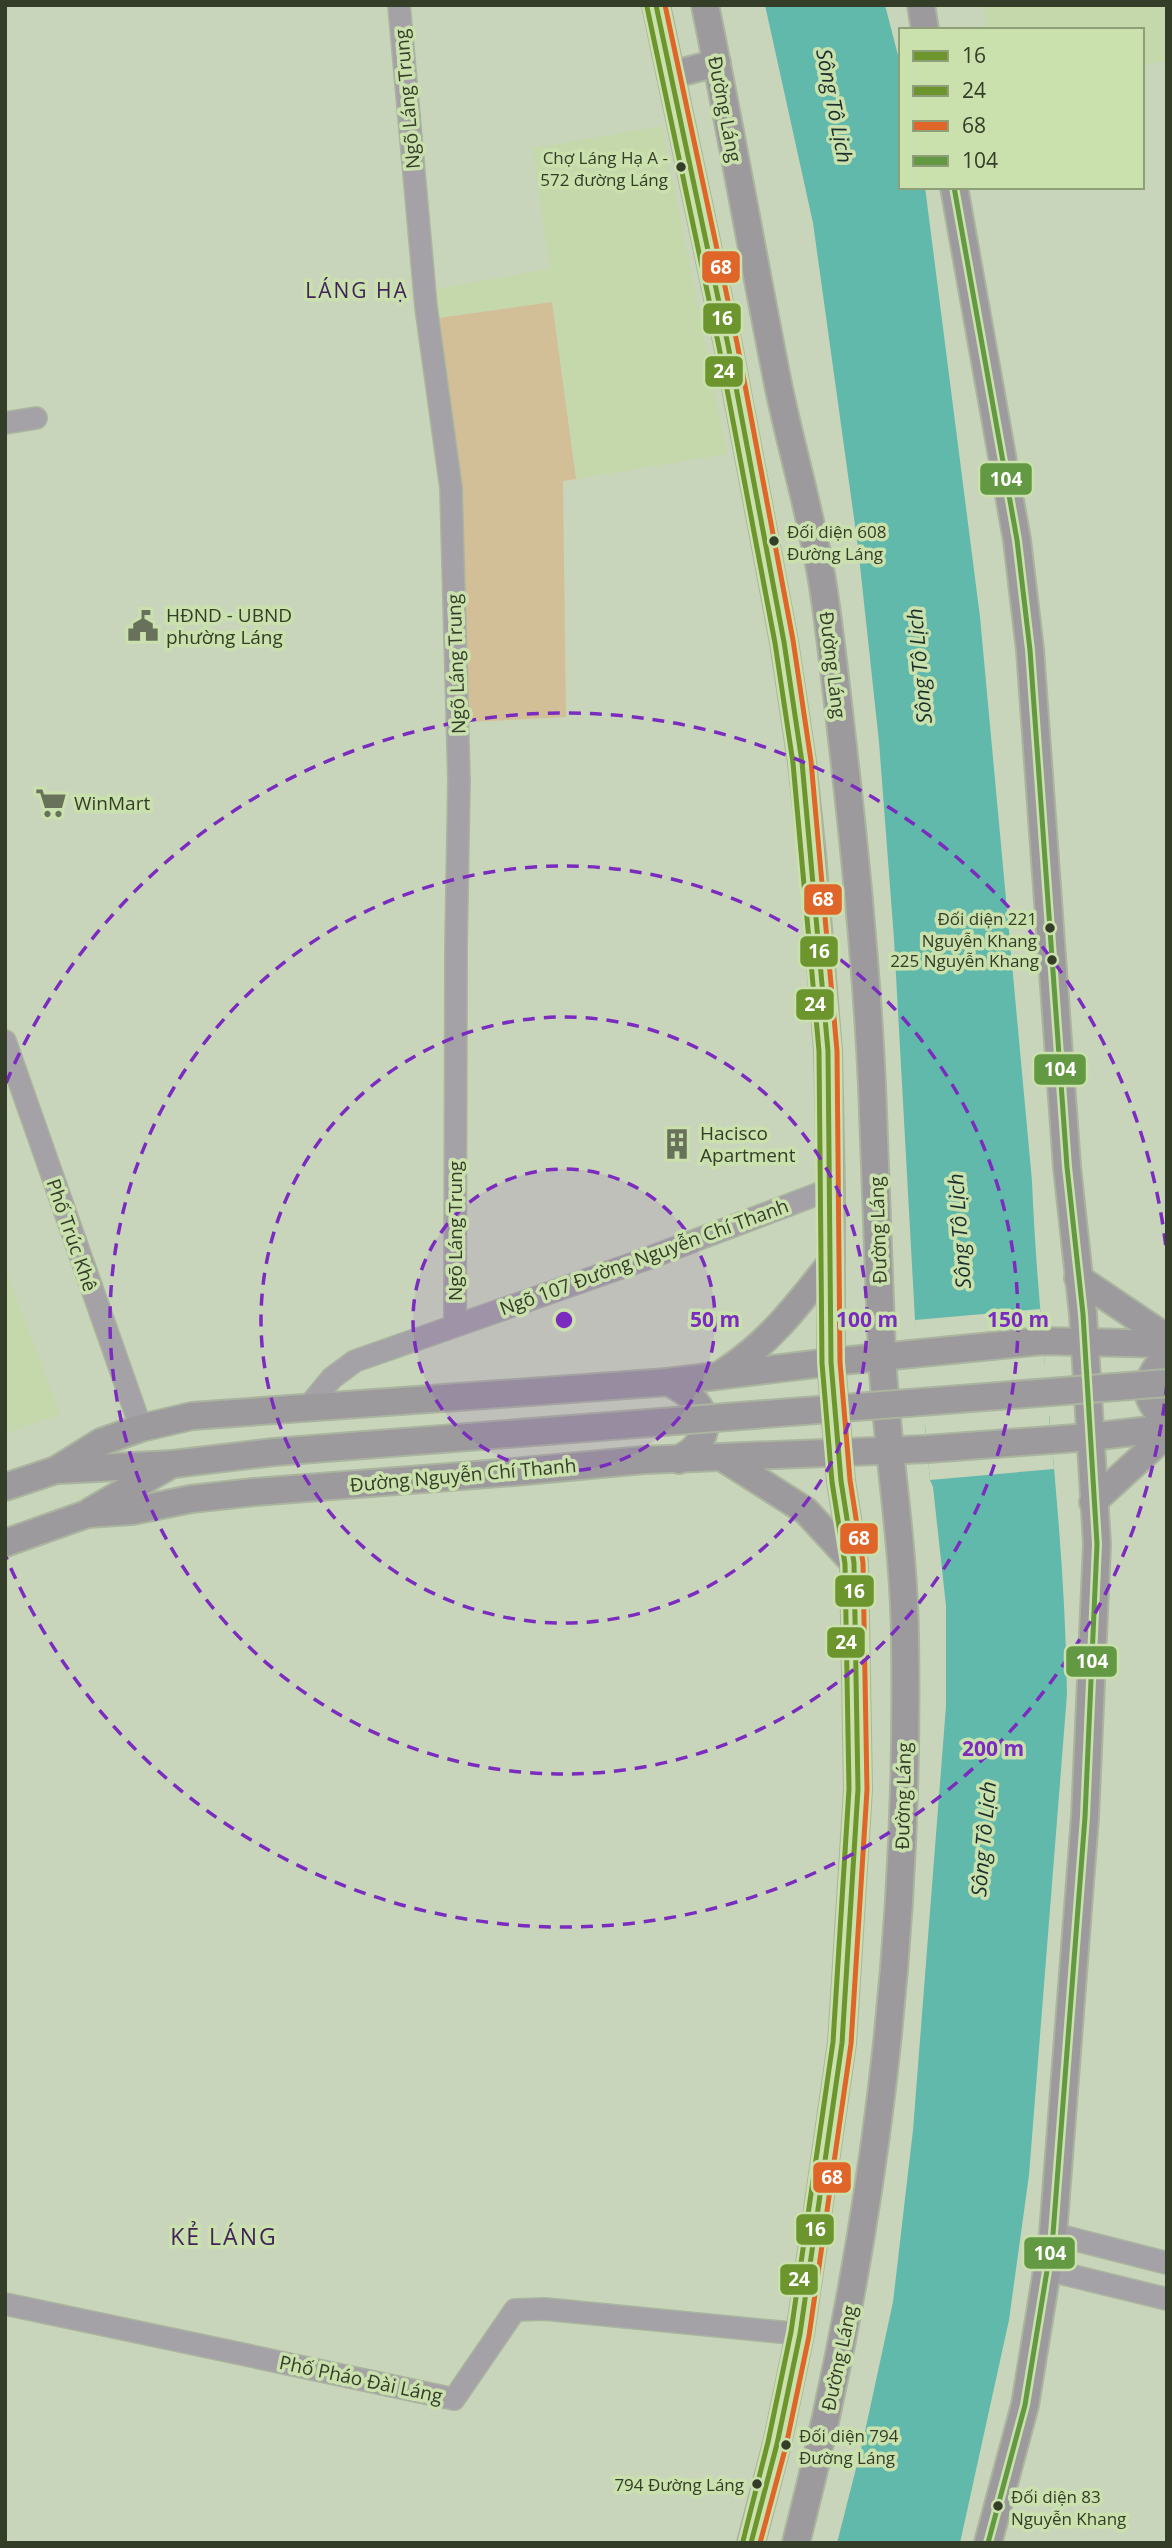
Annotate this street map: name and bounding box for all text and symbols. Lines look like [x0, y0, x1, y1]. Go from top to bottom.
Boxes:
street label: Ngõ Láng Trung [388, 28, 426, 170]
legend [899, 28, 1144, 189]
text: 16 [962, 41, 986, 69]
water label: Sông Tô Lịch [810, 46, 860, 165]
street label: Đường Láng [702, 54, 748, 164]
text: 24 [962, 76, 986, 104]
text: 68 [962, 111, 986, 139]
place label: Chợ Láng Hạ A - 572 đường Láng [540, 146, 668, 191]
text: 104 [962, 146, 998, 174]
marker: Chợ Láng Hạ A - 572 đường Láng [674, 160, 688, 174]
line badge: 68 [701, 250, 741, 284]
text: 68 [710, 254, 732, 280]
district label: LÁNG HẠ [305, 276, 409, 304]
line badge: 16 [702, 302, 742, 335]
text: 16 [711, 305, 733, 331]
line badge: 24 [704, 355, 744, 388]
text: 24 [713, 358, 735, 384]
line badge: 104 [979, 462, 1033, 496]
text: 104 [990, 466, 1022, 492]
place label: Đối diện 608 Đường Láng [787, 520, 887, 565]
marker: Đối diện 608 Đường Láng [767, 534, 781, 548]
street label: Ngõ Láng Trung [441, 593, 471, 735]
place label: HĐND - UBND phường Láng [166, 602, 292, 650]
water label: Sông Tô Lịch [900, 607, 938, 725]
public building icon: HĐND - UBND phường Láng [126, 609, 160, 643]
street label: Đường Láng [814, 610, 852, 720]
supermarket icon: WinMart [34, 786, 68, 820]
place label: WinMart [74, 790, 150, 816]
line badge: 68 [803, 883, 843, 916]
text: 68 [812, 886, 834, 912]
place label: Đối diện 221 Nguyễn Khang [922, 907, 1037, 952]
marker: Đối diện 221 Nguyễn Khang [1043, 921, 1057, 935]
line badge: 16 [799, 935, 839, 968]
text: 16 [808, 938, 830, 964]
place label: 225 Nguyễn Khang [890, 949, 1039, 972]
marker: 225 Nguyễn Khang [1045, 953, 1059, 967]
line badge: 24 [795, 988, 835, 1021]
text: 24 [804, 991, 826, 1017]
line badge: 104 [1033, 1053, 1087, 1086]
text: 104 [1044, 1056, 1076, 1082]
place label: Hacisco Apartment [700, 1120, 796, 1168]
building icon: Hacisco Apartment [660, 1127, 694, 1161]
street label: Ngõ Láng Trung [442, 1161, 468, 1301]
water label: Sông Tô Lịch [941, 1172, 977, 1290]
street label: Phố Trúc Khê [41, 1175, 103, 1295]
street label: Đường Láng [863, 1176, 893, 1284]
street label: Ngõ 107 Đường Nguyễn Chí Thanh [496, 1192, 792, 1322]
text: 50 m [690, 1305, 740, 1333]
text: 100 m [836, 1305, 898, 1333]
text: 150 m [987, 1305, 1049, 1333]
centre of rings [552, 1308, 576, 1332]
street label: Đường Nguyễn Chí Thanh [349, 1452, 577, 1498]
line badge: 68 [839, 1522, 879, 1555]
text: 68 [848, 1525, 870, 1551]
line badge: 16 [834, 1574, 875, 1608]
text: 16 [843, 1578, 865, 1604]
line badge: 24 [826, 1626, 866, 1659]
text: 24 [835, 1629, 857, 1655]
line badge: 104 [1065, 1645, 1118, 1678]
text: 104 [1076, 1648, 1108, 1674]
text: 200 m [962, 1734, 1024, 1762]
street label: Đường Láng [889, 1742, 917, 1850]
water label: Sông Tô Lịch [964, 1780, 1002, 1898]
line badge: 68 [812, 2161, 852, 2194]
text: 68 [821, 2164, 843, 2190]
line badge: 16 [795, 2213, 835, 2246]
text: 16 [804, 2216, 826, 2242]
district label: KẺ LÁNG [170, 2220, 278, 2252]
line badge: 104 [1023, 2236, 1076, 2270]
text: 104 [1034, 2240, 1066, 2266]
line badge: 24 [779, 2263, 819, 2296]
text: 24 [788, 2266, 810, 2292]
street label: Đường Láng [815, 2303, 863, 2413]
street label: Phố Pháo Đài Láng [277, 2349, 445, 2409]
place label: Đối diện 794 Đường Láng [799, 2424, 899, 2469]
marker: Đối diện 794 Đường Láng [779, 2438, 793, 2452]
place label: 794 Đường Láng [614, 2473, 744, 2496]
marker: 794 Đường Láng [750, 2477, 764, 2491]
place label: Đối diện 83 Nguyễn Khang [1011, 2485, 1126, 2530]
marker: Đối diện 83 Nguyễn Khang [991, 2499, 1005, 2513]

